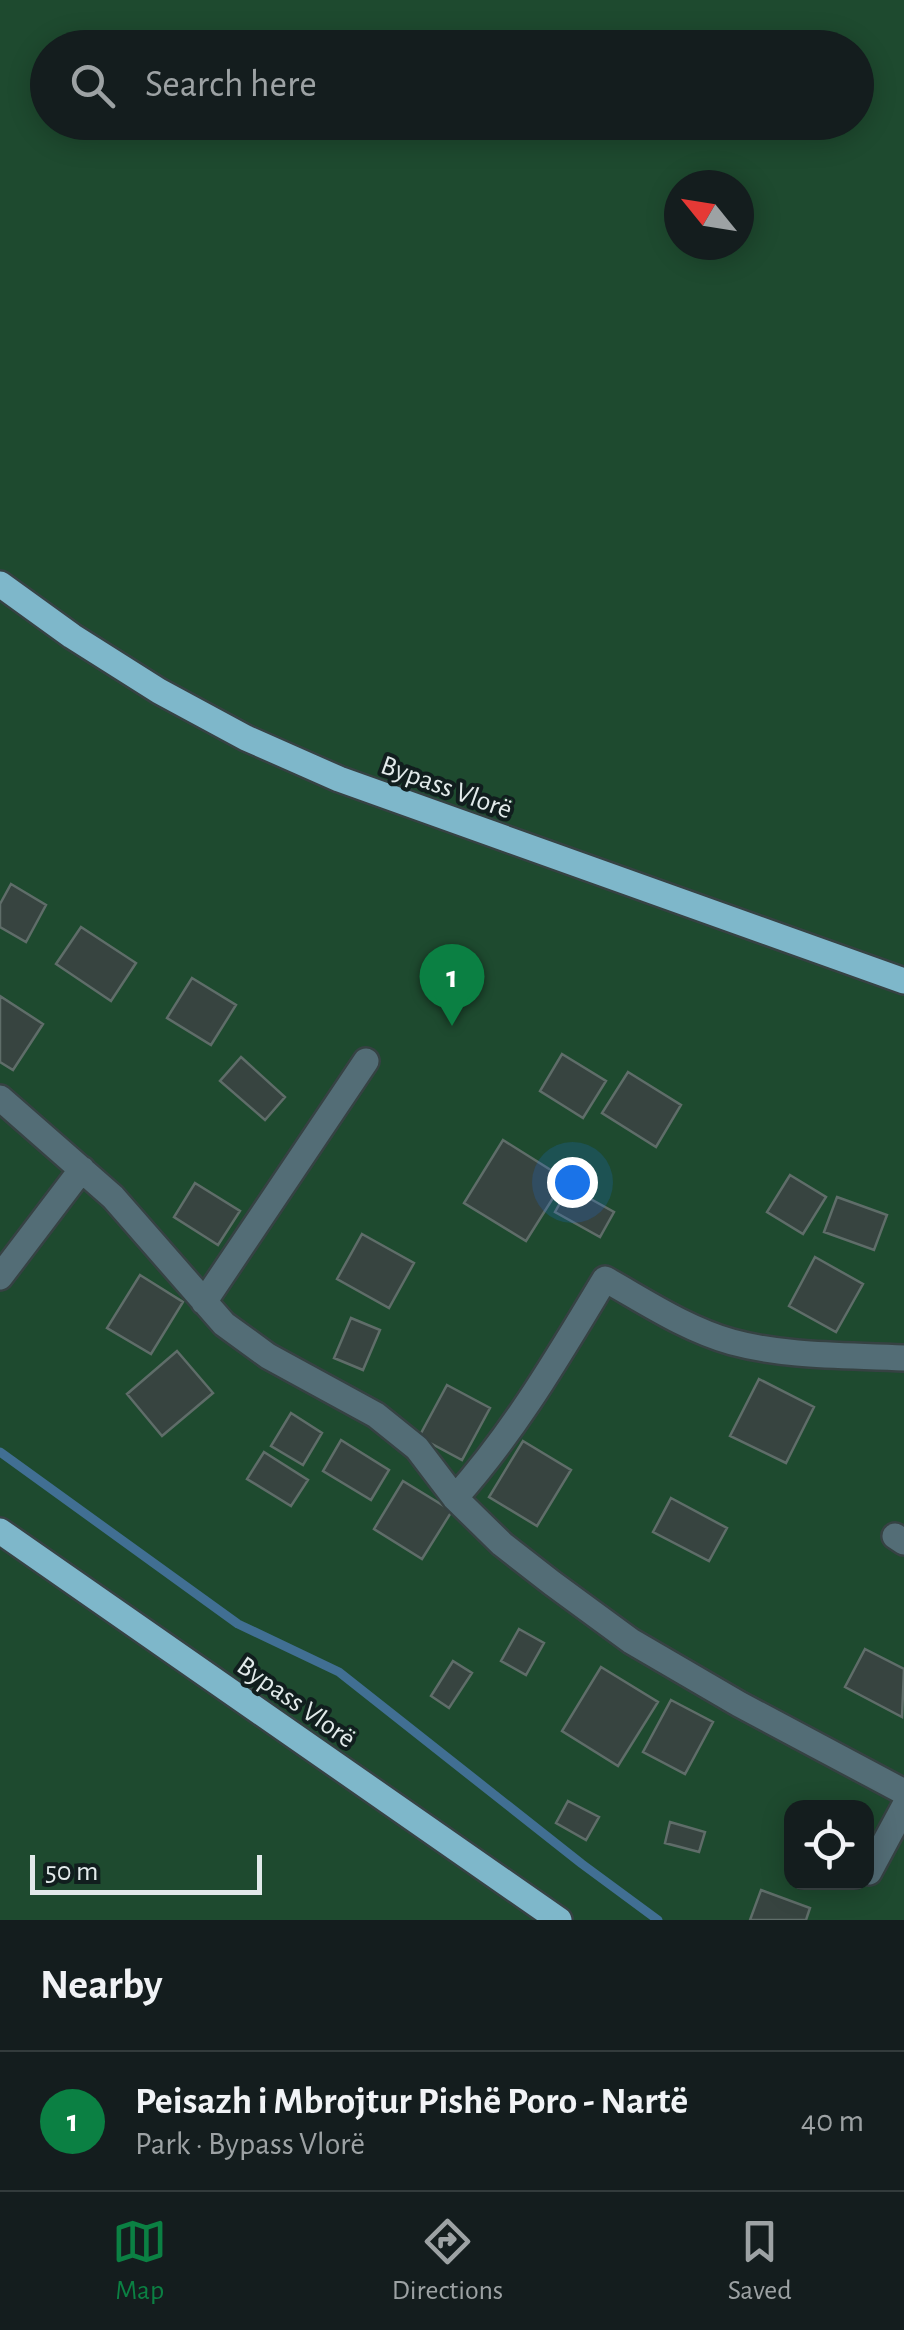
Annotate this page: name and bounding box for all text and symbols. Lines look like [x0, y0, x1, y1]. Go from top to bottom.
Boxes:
search box [30, 30, 874, 140]
icon: search [65, 58, 120, 113]
text: Search here [145, 66, 317, 104]
north arrow [664, 170, 754, 260]
street label: Bypass Vlorë [377, 751, 516, 825]
pin: 1 [420, 944, 484, 1026]
your location [547, 1157, 598, 1208]
street label: Bypass Vlorë [232, 1652, 360, 1753]
map controls [784, 1800, 874, 1890]
button: locate [784, 1800, 874, 1890]
scale bar [30, 1850, 262, 1894]
text: 50 m [45, 1858, 99, 1886]
text: Nearby [40, 1964, 163, 2006]
text: Peisazh i Mbrojtur Pishë Poro - Nartë [135, 2083, 688, 2121]
text: 1 [67, 2105, 78, 2137]
text: 40 m [801, 2105, 864, 2137]
text: Park · Bypass Vlorë [135, 2128, 365, 2160]
tab: Map [112, 2214, 167, 2308]
tab: Directions [392, 2214, 503, 2308]
tab: Saved [728, 2214, 792, 2308]

